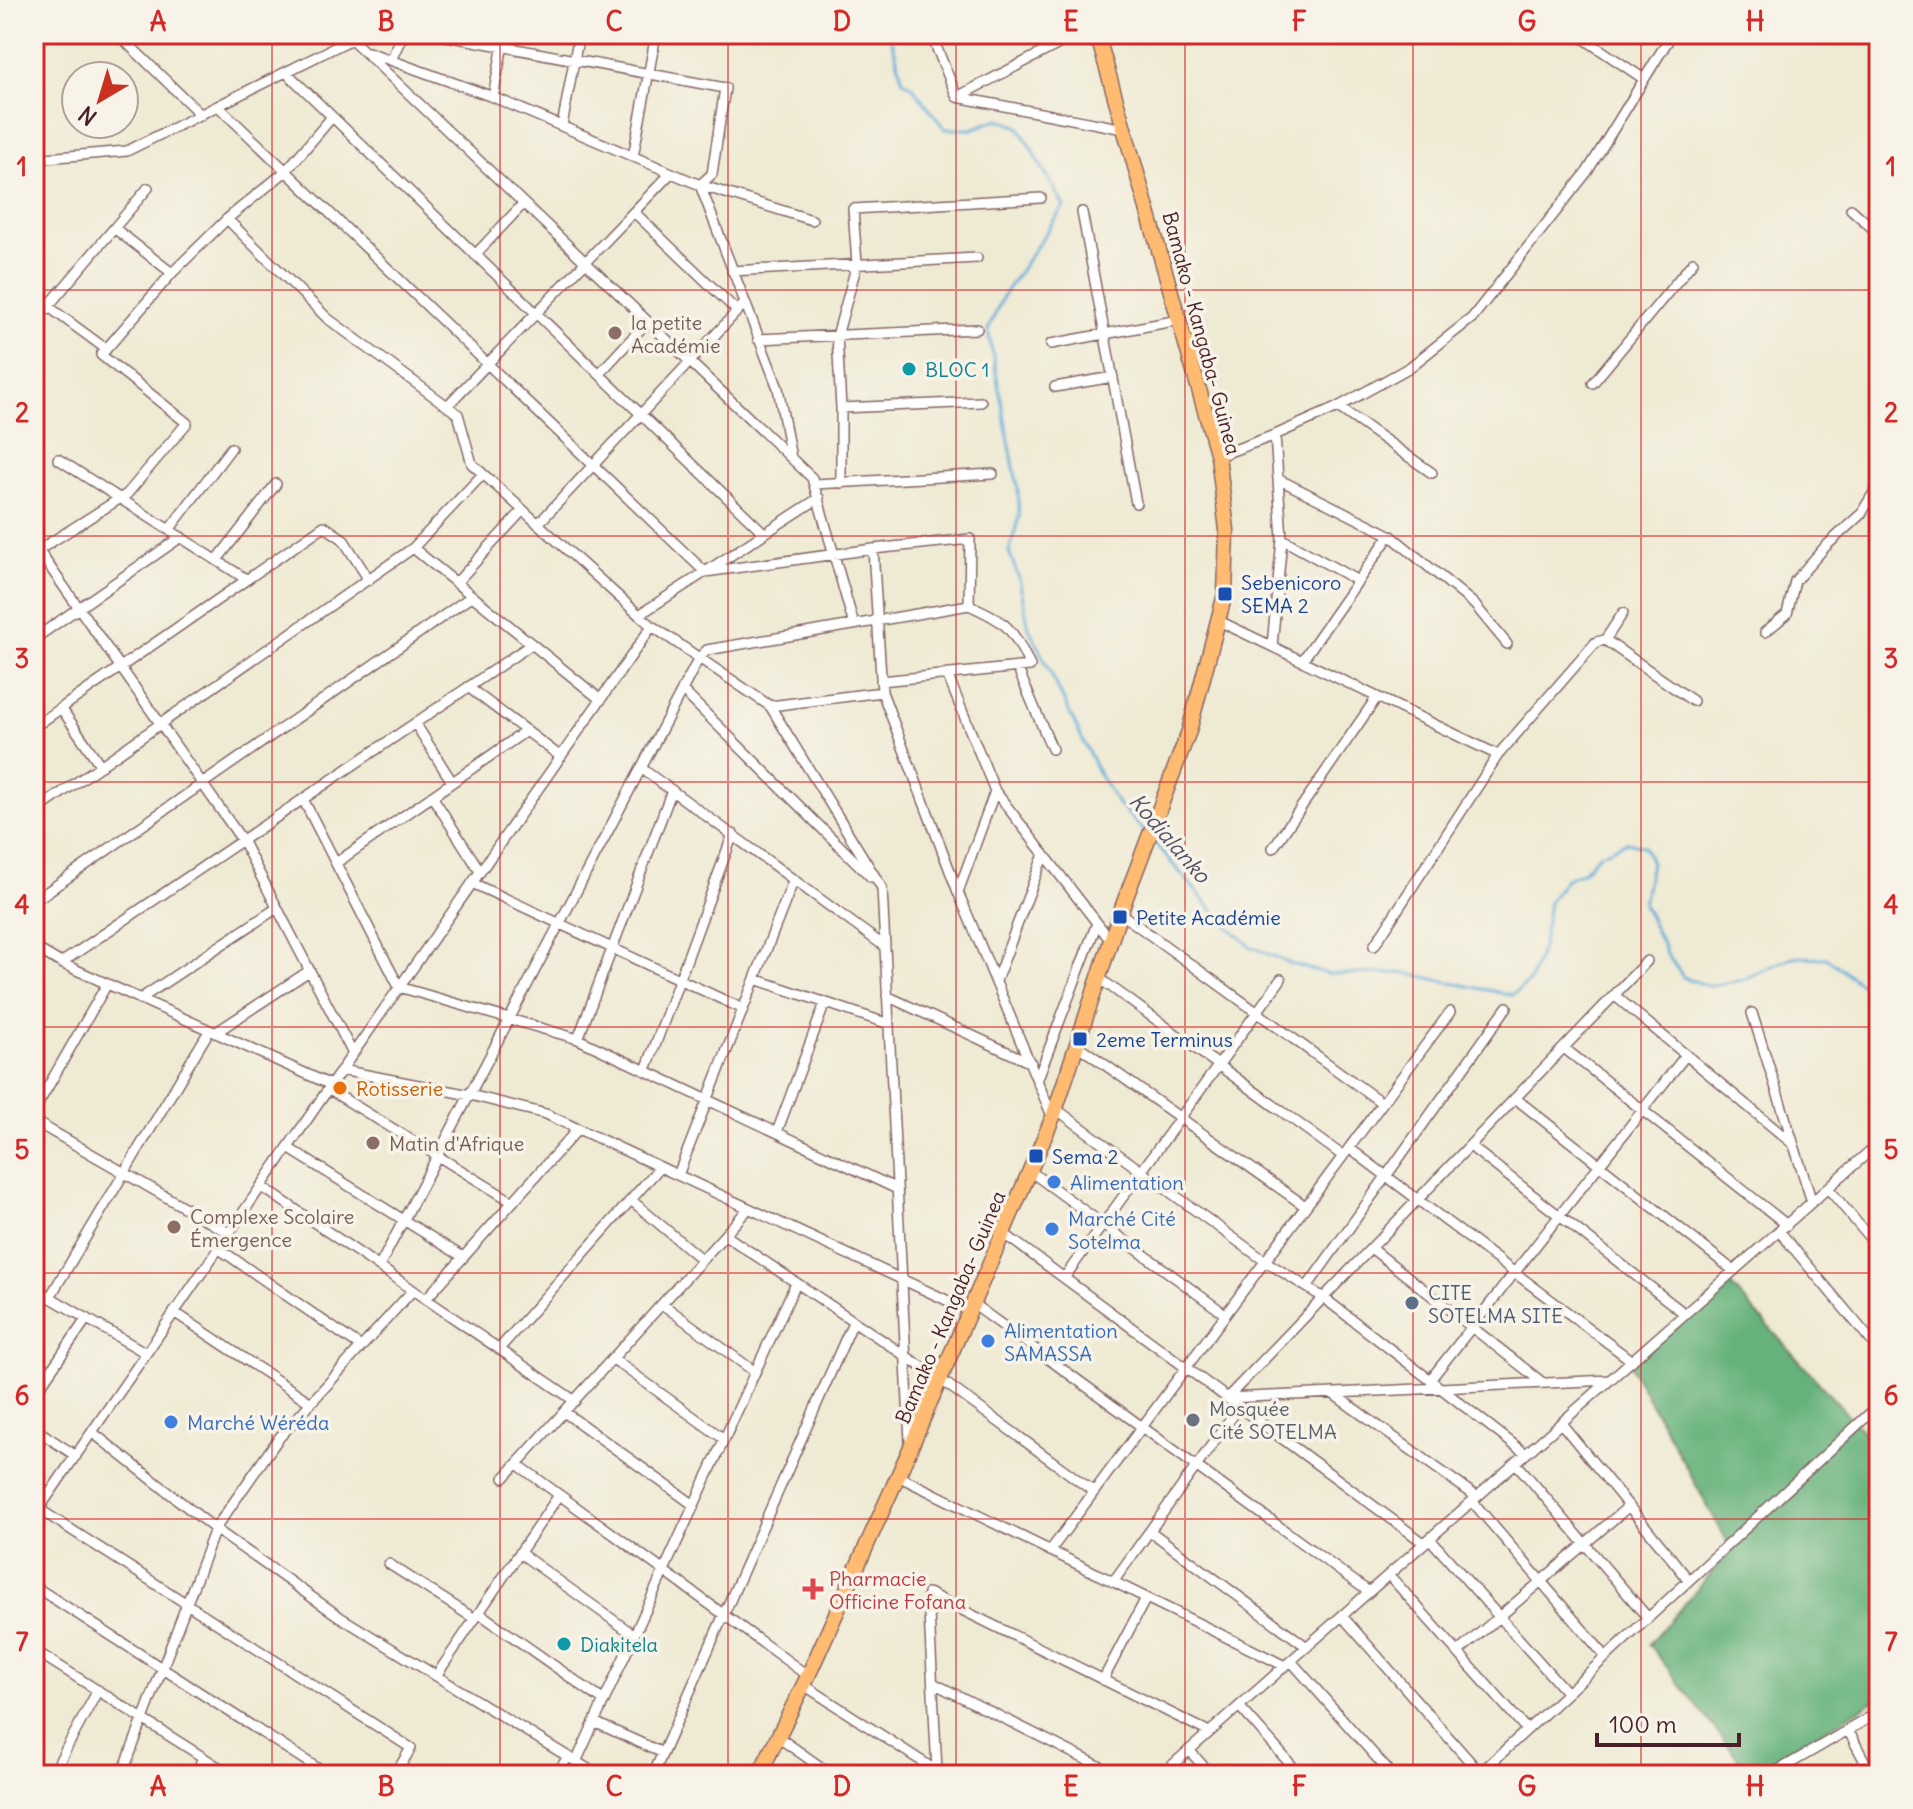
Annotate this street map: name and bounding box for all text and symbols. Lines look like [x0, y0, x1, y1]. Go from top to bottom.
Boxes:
text: A [150, 5, 167, 38]
text: B [377, 5, 395, 38]
text: C [605, 5, 623, 38]
text: D [833, 5, 851, 38]
text: E [1063, 5, 1079, 38]
text: F [1292, 5, 1307, 38]
text: G [1518, 5, 1537, 38]
text: H [1746, 5, 1764, 38]
north arrow [60, 60, 140, 140]
text: N [73, 100, 102, 131]
text: 1 [17, 150, 27, 183]
text: 1 [1886, 150, 1896, 183]
street label: Bamako - Kangaba- Guinea [1158, 209, 1246, 457]
place label: la petite Académie [631, 310, 720, 358]
marker: la petite Académie [606, 324, 624, 342]
place label: BLOC 1 [925, 357, 990, 382]
marker: BLOC 1 [900, 360, 918, 378]
text: 2 [15, 396, 29, 429]
text: 2 [1884, 396, 1898, 429]
place label: Sebenicoro SEMA 2 [1241, 570, 1341, 618]
marker: Sebenicoro SEMA 2 [1216, 585, 1234, 603]
text: 3 [15, 642, 29, 675]
text: 3 [1884, 642, 1898, 675]
water label: Kodialanko [1123, 787, 1218, 890]
text: 4 [14, 888, 30, 921]
text: 4 [1883, 888, 1899, 921]
place label: Petite Académie [1136, 905, 1281, 930]
marker: Petite Académie [1111, 908, 1129, 926]
place label: 2eme Terminus [1096, 1027, 1233, 1052]
marker: 2eme Terminus [1071, 1030, 1089, 1048]
place label: Rotisserie [356, 1076, 443, 1101]
marker: Rotisserie [331, 1079, 349, 1097]
place label: Matin d'Afrique [389, 1131, 524, 1156]
text: 5 [15, 1133, 30, 1166]
text: 5 [1884, 1133, 1899, 1166]
marker: Matin d'Afrique [364, 1134, 382, 1152]
place label: Sema 2 [1052, 1144, 1119, 1169]
marker: Sema 2 [1027, 1147, 1045, 1165]
place label: Alimentation [1070, 1170, 1184, 1195]
marker: Alimentation [1045, 1173, 1063, 1191]
street label: Bamako - Kangaba- Guinea [890, 1187, 1010, 1427]
place label: Complexe Scolaire Émergence [190, 1204, 354, 1252]
place label: Marché Cité Sotelma [1068, 1206, 1176, 1254]
marker: Complexe Scolaire Émergence [165, 1218, 183, 1236]
marker: Marché Cité Sotelma [1043, 1220, 1061, 1238]
place label: CITE SOTELMA SITE [1428, 1280, 1563, 1328]
marker: CITE SOTELMA SITE [1403, 1294, 1421, 1312]
place label: Alimentation SAMASSA [1004, 1318, 1118, 1366]
marker: Alimentation SAMASSA [979, 1332, 997, 1350]
text: 6 [14, 1379, 30, 1412]
text: 6 [1883, 1379, 1899, 1412]
place label: Mosquée Cité SOTELMA [1209, 1396, 1337, 1444]
place label: Marché Wéréda [187, 1410, 329, 1435]
marker: Mosquée Cité SOTELMA [1184, 1411, 1202, 1429]
marker: Marché Wéréda [162, 1413, 180, 1431]
place label: Pharmacie Officine Fofana [829, 1566, 966, 1614]
marker: Pharmacie Officine Fofana [804, 1580, 822, 1598]
text: 7 [16, 1625, 29, 1658]
text: 7 [1885, 1625, 1898, 1658]
place label: Diakitela [580, 1632, 658, 1657]
marker: Diakitela [555, 1635, 573, 1653]
scale bar [1597, 1697, 1739, 1747]
text: 100 m [1609, 1709, 1677, 1739]
text: A [150, 1770, 167, 1803]
text: B [377, 1770, 395, 1803]
text: C [605, 1770, 623, 1803]
text: D [833, 1770, 851, 1803]
text: E [1063, 1770, 1079, 1803]
text: F [1292, 1770, 1307, 1803]
text: G [1518, 1770, 1537, 1803]
text: H [1746, 1770, 1764, 1803]

